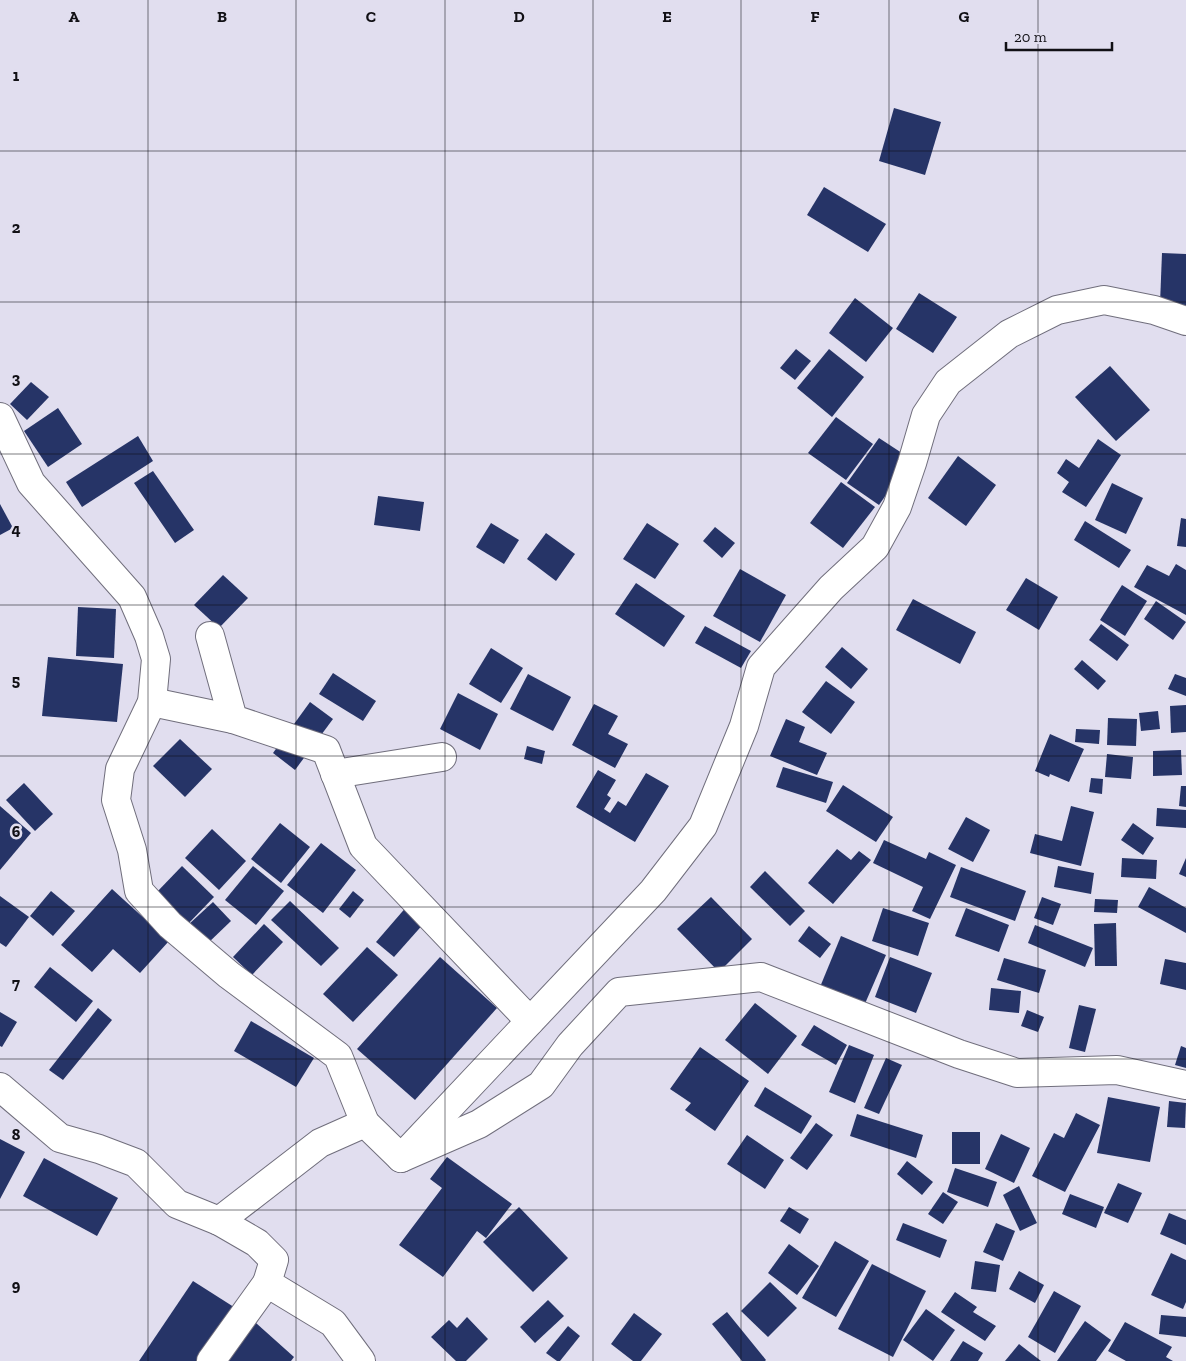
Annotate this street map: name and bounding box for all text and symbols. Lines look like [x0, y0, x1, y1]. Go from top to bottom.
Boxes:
text: A [69, 7, 80, 26]
text: B [217, 7, 227, 26]
text: C [366, 7, 376, 26]
text: D [513, 7, 525, 26]
text: E [662, 7, 672, 26]
text: F [810, 7, 820, 26]
text: G [959, 7, 970, 26]
scale bar [1006, 20, 1112, 52]
text: 20 m [1014, 28, 1047, 46]
text: 1 [13, 66, 20, 85]
text: 2 [12, 218, 21, 237]
text: 3 [12, 369, 21, 388]
text: 4 [11, 520, 21, 539]
text: 5 [12, 671, 20, 690]
text: 6 [12, 822, 21, 841]
text: 7 [12, 974, 20, 993]
text: 8 [12, 1125, 21, 1144]
text: 9 [12, 1276, 21, 1295]

